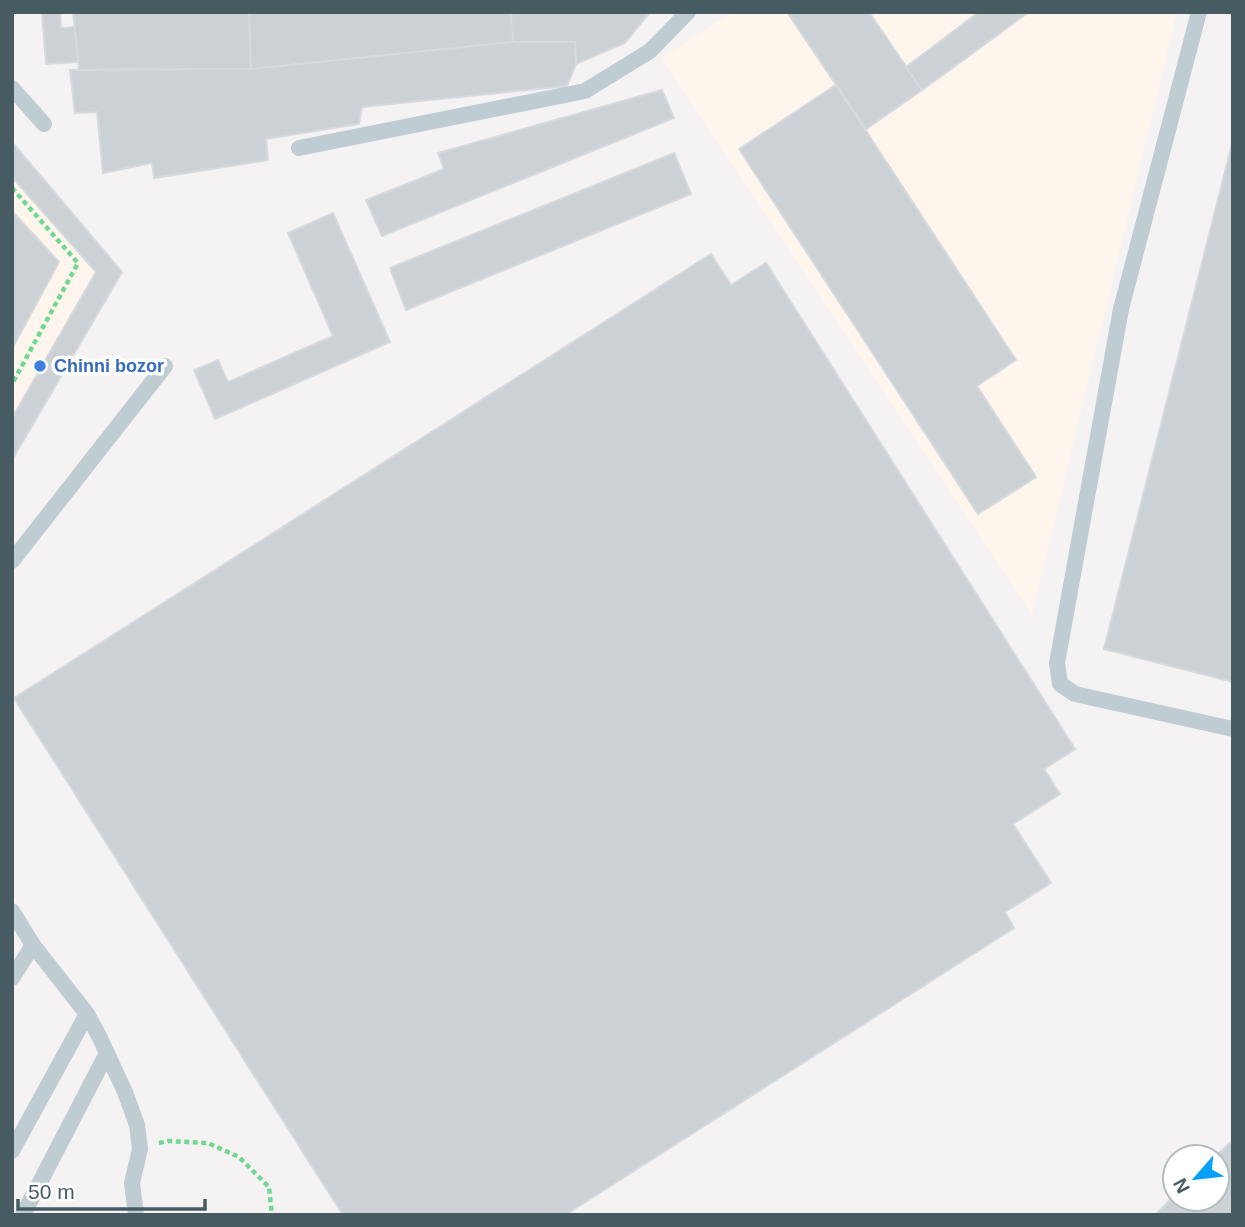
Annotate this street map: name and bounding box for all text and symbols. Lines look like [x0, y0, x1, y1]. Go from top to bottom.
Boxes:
place label: Chinni bozor [54, 356, 164, 376]
marker: Chinni bozor [32, 358, 48, 374]
north arrow [1161, 1143, 1231, 1213]
scale bar [18, 1168, 205, 1212]
text: N [1169, 1175, 1194, 1197]
text: 50 m [28, 1180, 75, 1203]

